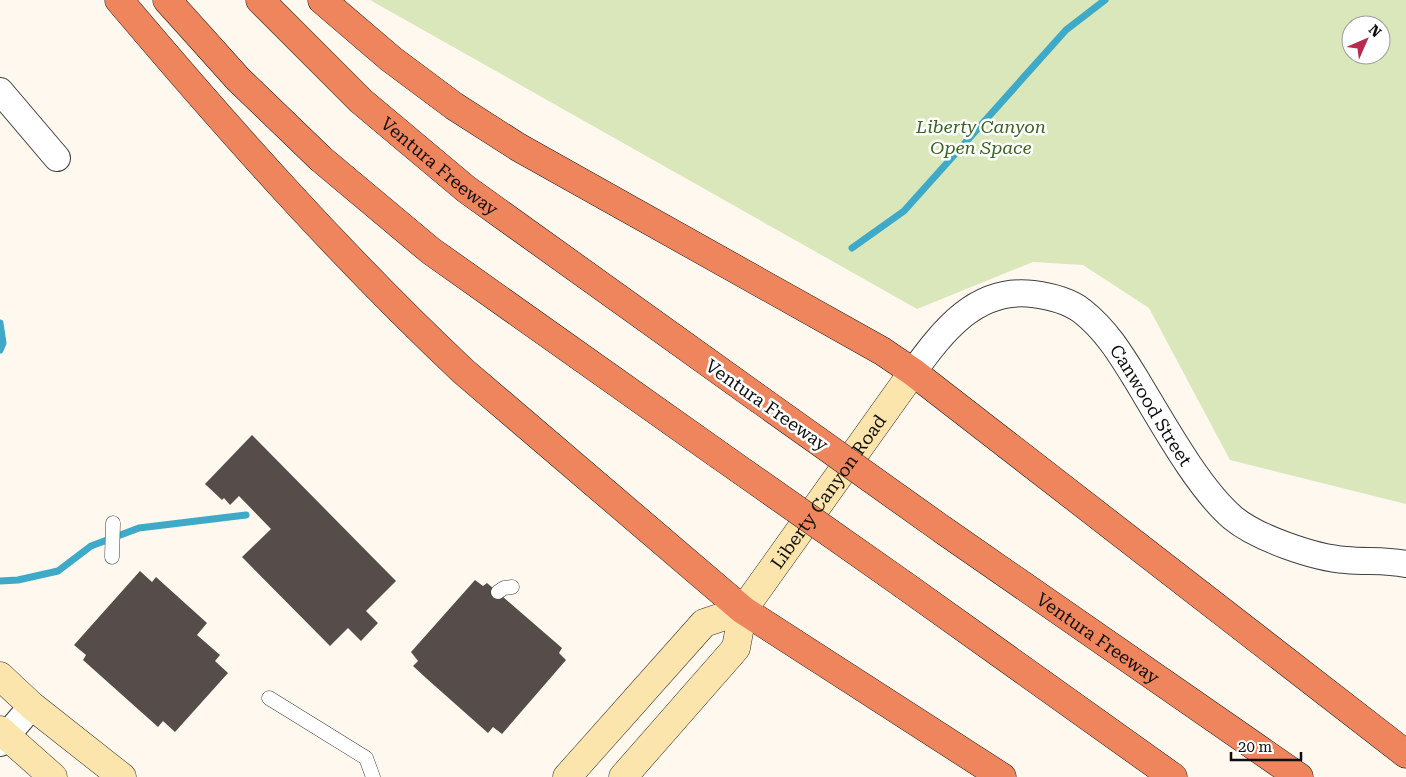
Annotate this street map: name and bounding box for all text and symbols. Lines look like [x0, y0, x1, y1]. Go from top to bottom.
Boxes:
north arrow [1341, 15, 1391, 65]
text: N [1366, 21, 1385, 40]
street label: Ventura Freeway [377, 112, 503, 220]
park label: Liberty Canyon Open Space [915, 116, 1046, 158]
street label: Canwood Street [1106, 340, 1197, 470]
street label: Ventura Freeway [702, 355, 833, 455]
street label: Liberty Canyon Road [766, 410, 890, 572]
street label: Ventura Freeway [1033, 588, 1164, 688]
scale bar [1231, 730, 1301, 762]
text: 20 m [1238, 738, 1273, 756]

